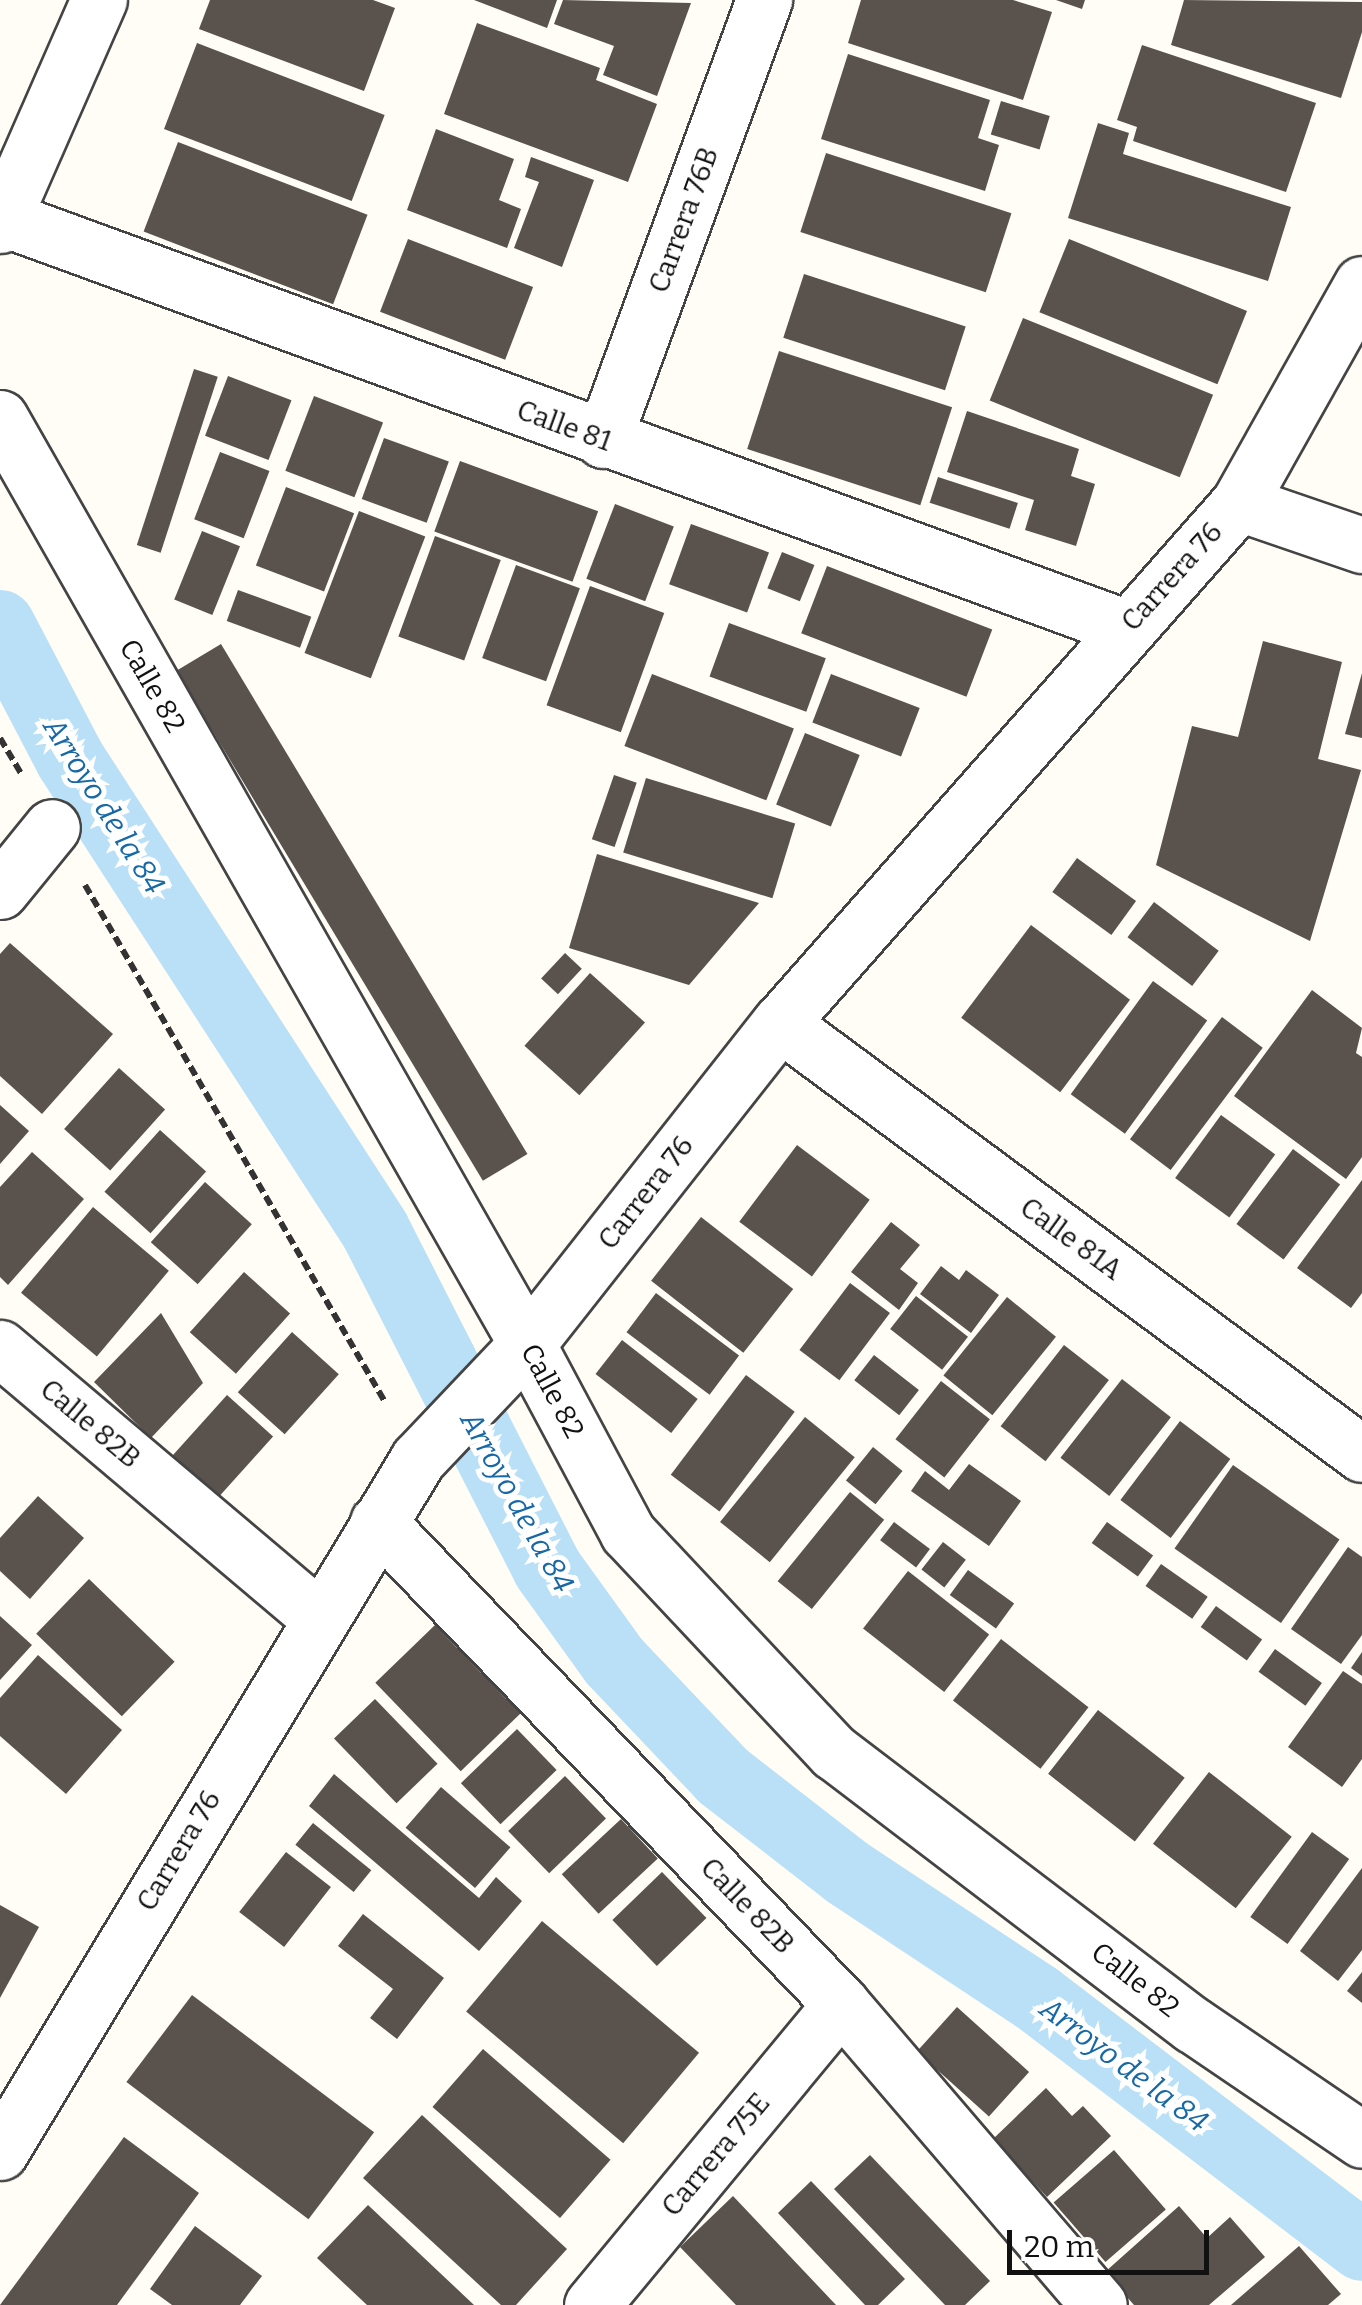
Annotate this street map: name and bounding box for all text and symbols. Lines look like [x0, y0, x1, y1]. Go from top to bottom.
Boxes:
street label: Carrera 76B [642, 143, 726, 297]
street label: Calle 81 [512, 393, 616, 459]
street label: Carrera 76 [1115, 516, 1229, 638]
street label: Calle 82 [112, 633, 192, 739]
water label: Arroyo de la 84 [36, 711, 172, 901]
street label: Carrera 76 [591, 1130, 701, 1256]
street label: Calle 81A [1013, 1191, 1129, 1287]
street label: Calle 82 [513, 1338, 591, 1444]
street label: Calle 82B [33, 1373, 147, 1475]
water label: Arroyo de la 84 [453, 1405, 581, 1599]
street label: Carrera 76 [130, 1785, 228, 1917]
street label: Calle 82B [693, 1851, 801, 1961]
street label: Calle 82 [1085, 1935, 1185, 2025]
water label: Arroyo de la 84 [1033, 1990, 1215, 2140]
street label: Carrera 75E [655, 2087, 777, 2223]
scale bar [1012, 2210, 1214, 2272]
text: 20 m [1024, 2229, 1094, 2265]

